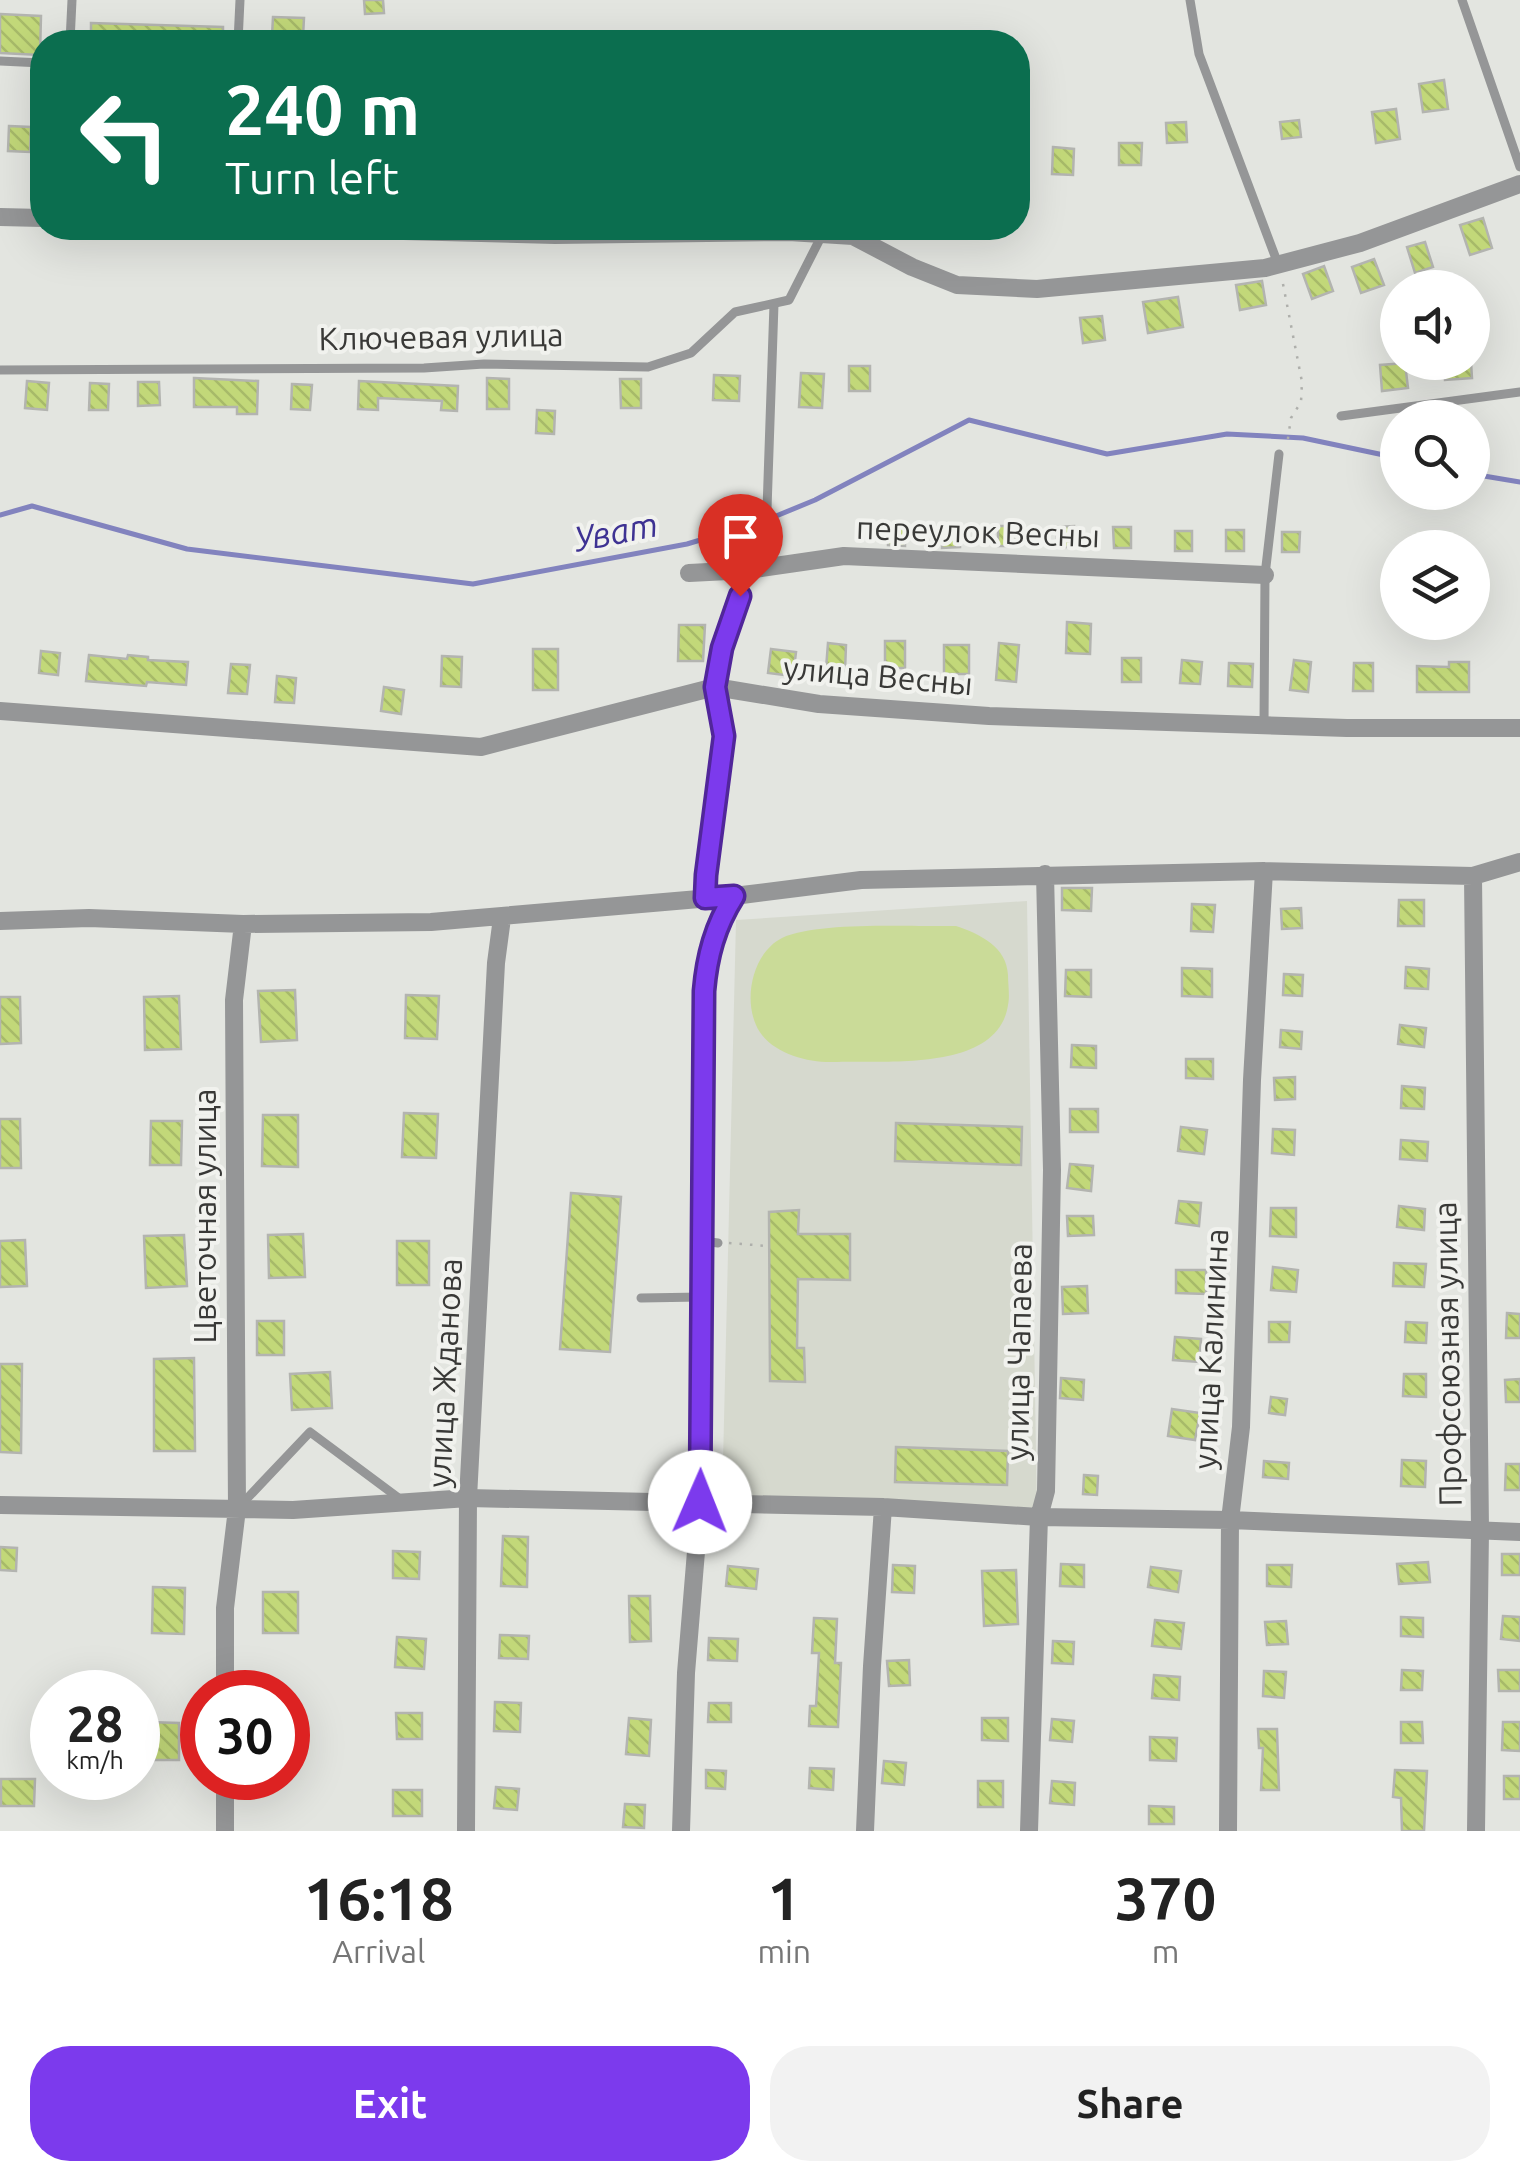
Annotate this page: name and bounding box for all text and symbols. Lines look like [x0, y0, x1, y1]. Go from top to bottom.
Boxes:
icon: left [60, 70, 190, 200]
text: 240 m [225, 70, 420, 148]
text: Turn left [225, 152, 399, 203]
map controls [1380, 270, 1490, 640]
button: sound [1380, 270, 1490, 380]
street label: Ключевая улица [318, 316, 564, 356]
button: search [1380, 400, 1490, 510]
pin [698, 494, 783, 597]
water label: Уват [570, 503, 661, 559]
icon: arrive [713, 509, 768, 564]
street label: переулок Весны [856, 509, 1101, 553]
button: layers [1380, 530, 1490, 640]
street label: улица Весны [782, 649, 974, 701]
street label: Цветочная улица [186, 1089, 222, 1343]
street label: Профсоюзная улица [1426, 1201, 1468, 1507]
street label: улица Калинина [1186, 1228, 1234, 1470]
street label: улица Чапаева [998, 1243, 1038, 1461]
street label: улица Жданова [420, 1257, 468, 1489]
position arrow [648, 1450, 752, 1554]
speed limit sign: 30 [180, 1670, 310, 1800]
text: 28 [67, 1695, 123, 1751]
text: km/h [66, 1746, 124, 1774]
text: 16:18 [304, 1864, 454, 1931]
text: 1 [767, 1864, 801, 1931]
text: 370 [1115, 1864, 1216, 1931]
text: Arrival [332, 1933, 425, 1969]
text: min [757, 1933, 811, 1969]
text: m [1152, 1933, 1179, 1969]
button: Exit [30, 2046, 750, 2161]
button: Share [770, 2046, 1490, 2161]

